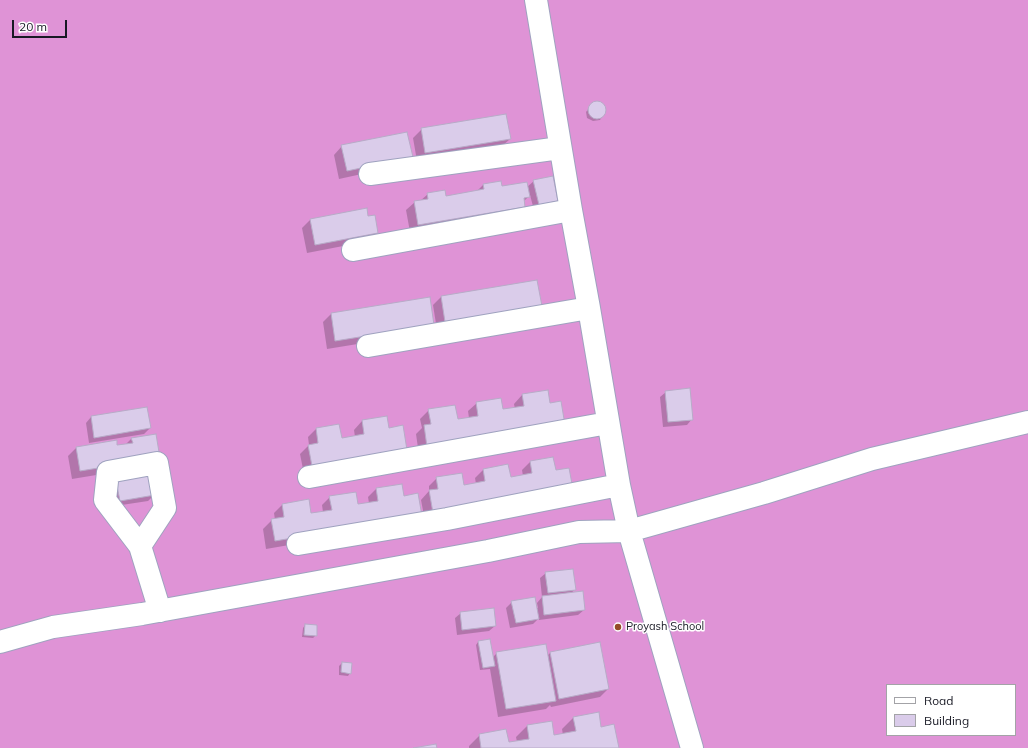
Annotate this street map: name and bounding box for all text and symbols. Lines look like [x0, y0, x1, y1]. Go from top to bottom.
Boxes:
scale bar [14, 12, 69, 38]
text: 20 m [19, 19, 47, 34]
place label: Proyash School [626, 620, 704, 634]
marker: Proyash School [613, 622, 623, 632]
legend [886, 684, 1016, 736]
text: Road [924, 693, 953, 708]
text: Building [924, 713, 969, 728]

